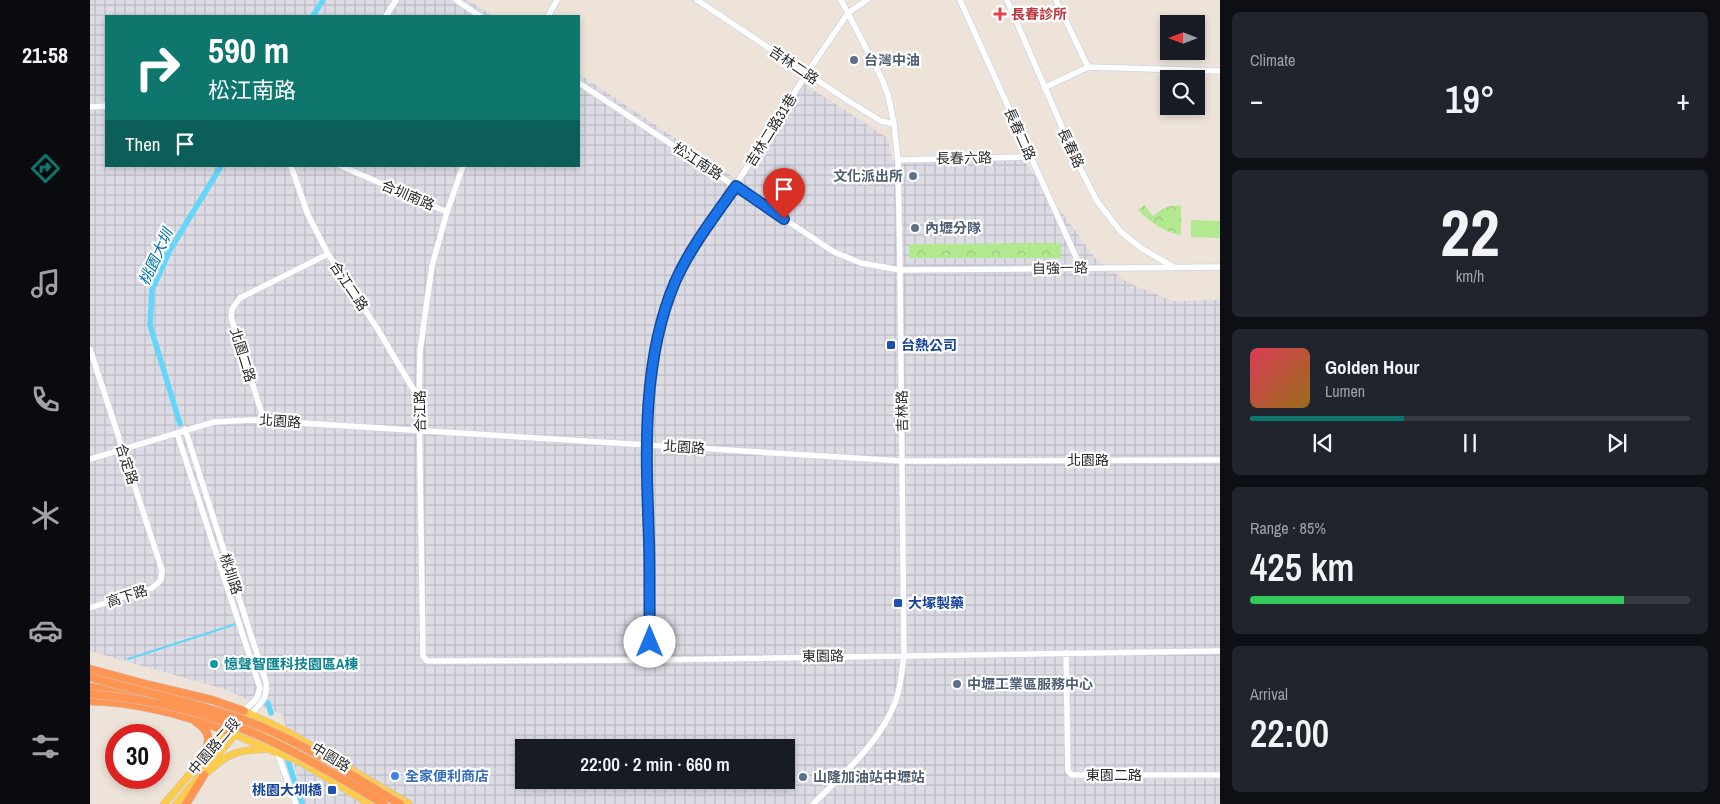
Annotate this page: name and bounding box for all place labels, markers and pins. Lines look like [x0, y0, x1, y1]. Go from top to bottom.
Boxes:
place label: 長春診所 [1011, 5, 1067, 23]
marker: 長春診所 [993, 7, 1007, 21]
place label: 台灣中油 [864, 51, 920, 69]
marker: 台灣中油 [848, 54, 860, 66]
place label: 文化派出所 [833, 167, 903, 185]
pin [763, 168, 805, 219]
marker: 文化派出所 [907, 170, 919, 182]
place label: 內壢分隊 [925, 219, 981, 237]
marker: 內壢分隊 [909, 222, 921, 234]
place label: 台熱公司 [901, 336, 957, 354]
marker: 台熱公司 [885, 339, 897, 351]
place label: 大塚製藥 [908, 594, 964, 612]
marker: 大塚製藥 [892, 597, 904, 609]
place label: 憶聲智匯科技園區A棟 [224, 655, 358, 673]
marker: 憶聲智匯科技園區A棟 [208, 658, 220, 670]
place label: 中壢工業區服務中心 [967, 675, 1093, 693]
marker: 中壢工業區服務中心 [951, 678, 963, 690]
place label: 全家便利商店 [405, 767, 489, 785]
place label: 山隆加油站中壢站 [813, 768, 925, 786]
marker: 全家便利商店 [389, 770, 401, 782]
marker: 山隆加油站中壢站 [797, 771, 809, 783]
place label: 桃園大圳橋 [252, 781, 322, 799]
marker: 桃園大圳橋 [326, 784, 338, 796]

